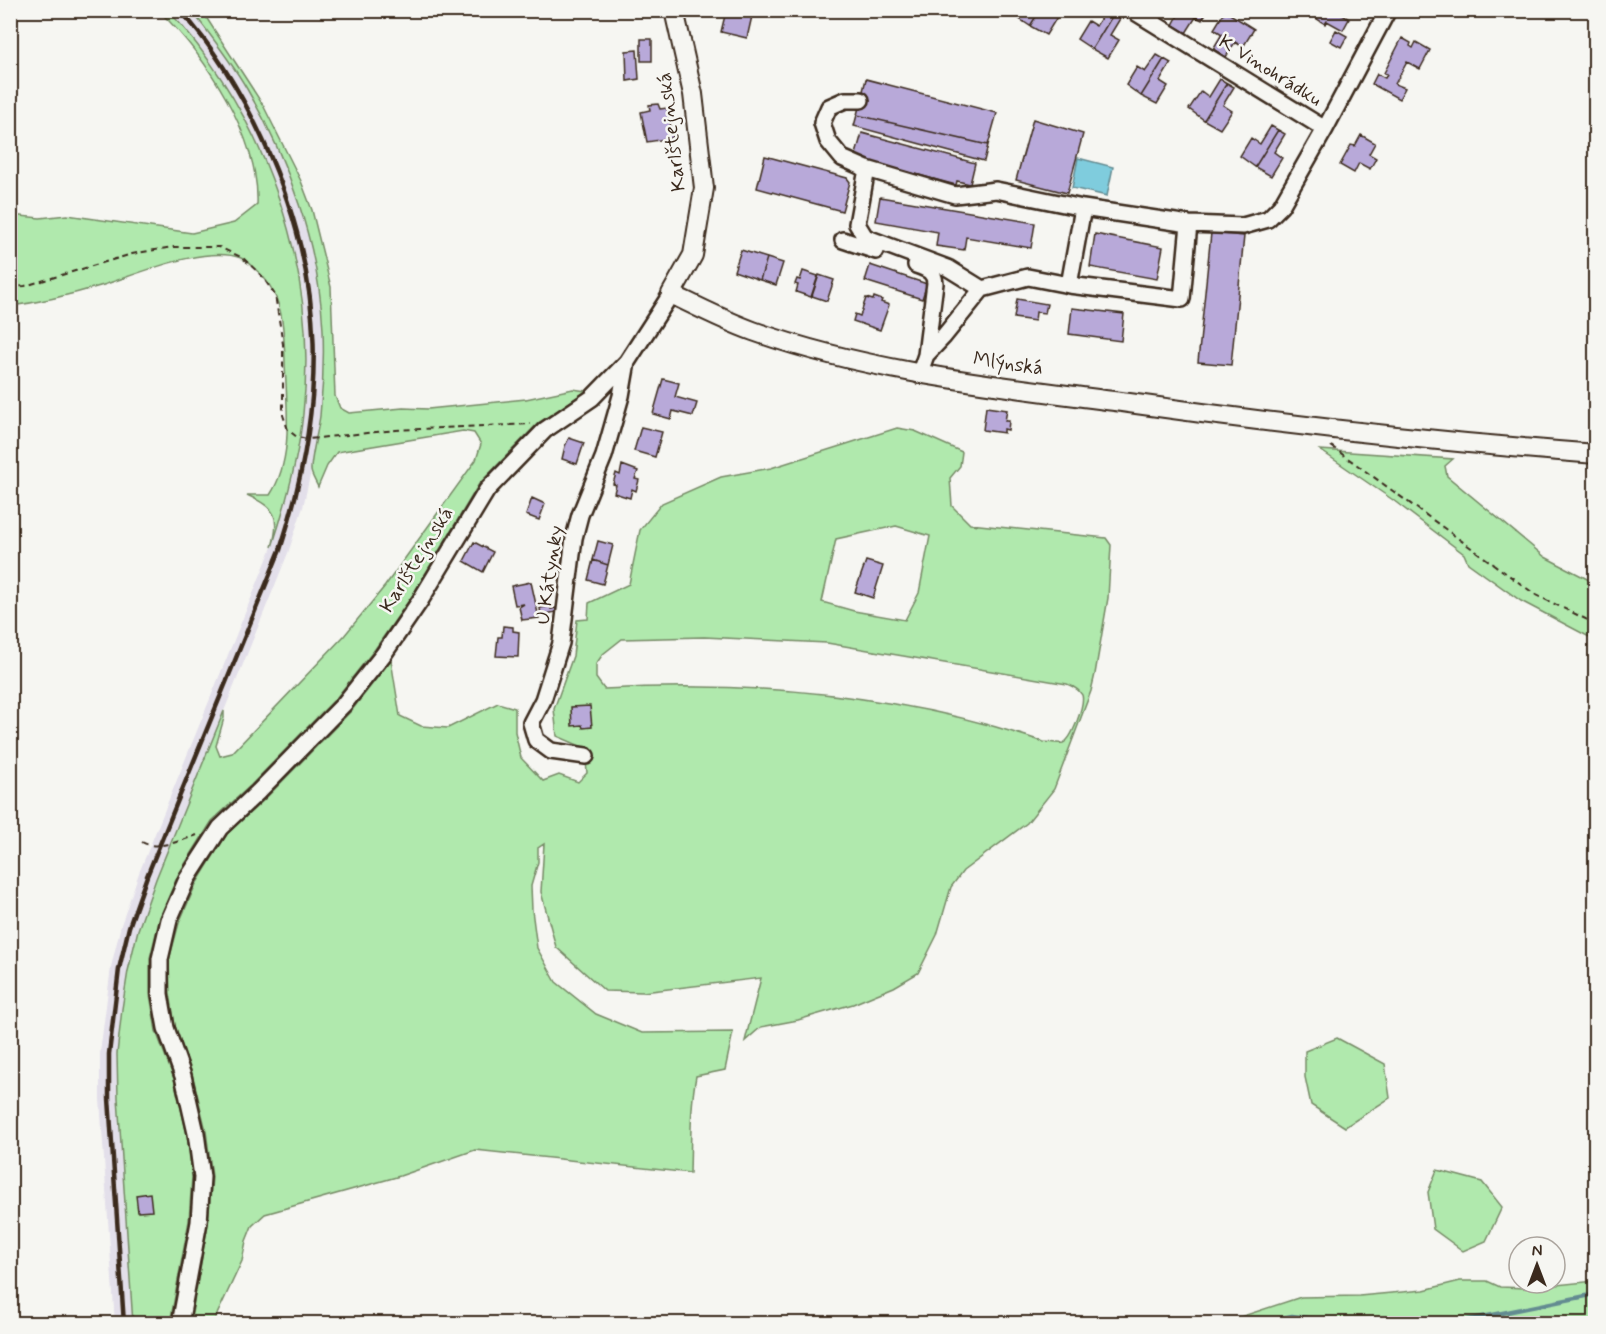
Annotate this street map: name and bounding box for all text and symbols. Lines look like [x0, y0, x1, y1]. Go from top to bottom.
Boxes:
street label: K Vinohrádku [1213, 29, 1327, 113]
street label: Karlštejnská [651, 71, 693, 193]
street label: Mlýnská [971, 346, 1045, 382]
street label: Karlštejnská [374, 502, 460, 618]
street label: U Kátynky [530, 524, 570, 626]
north arrow [1507, 1235, 1567, 1295]
text: N [1532, 1241, 1542, 1262]

